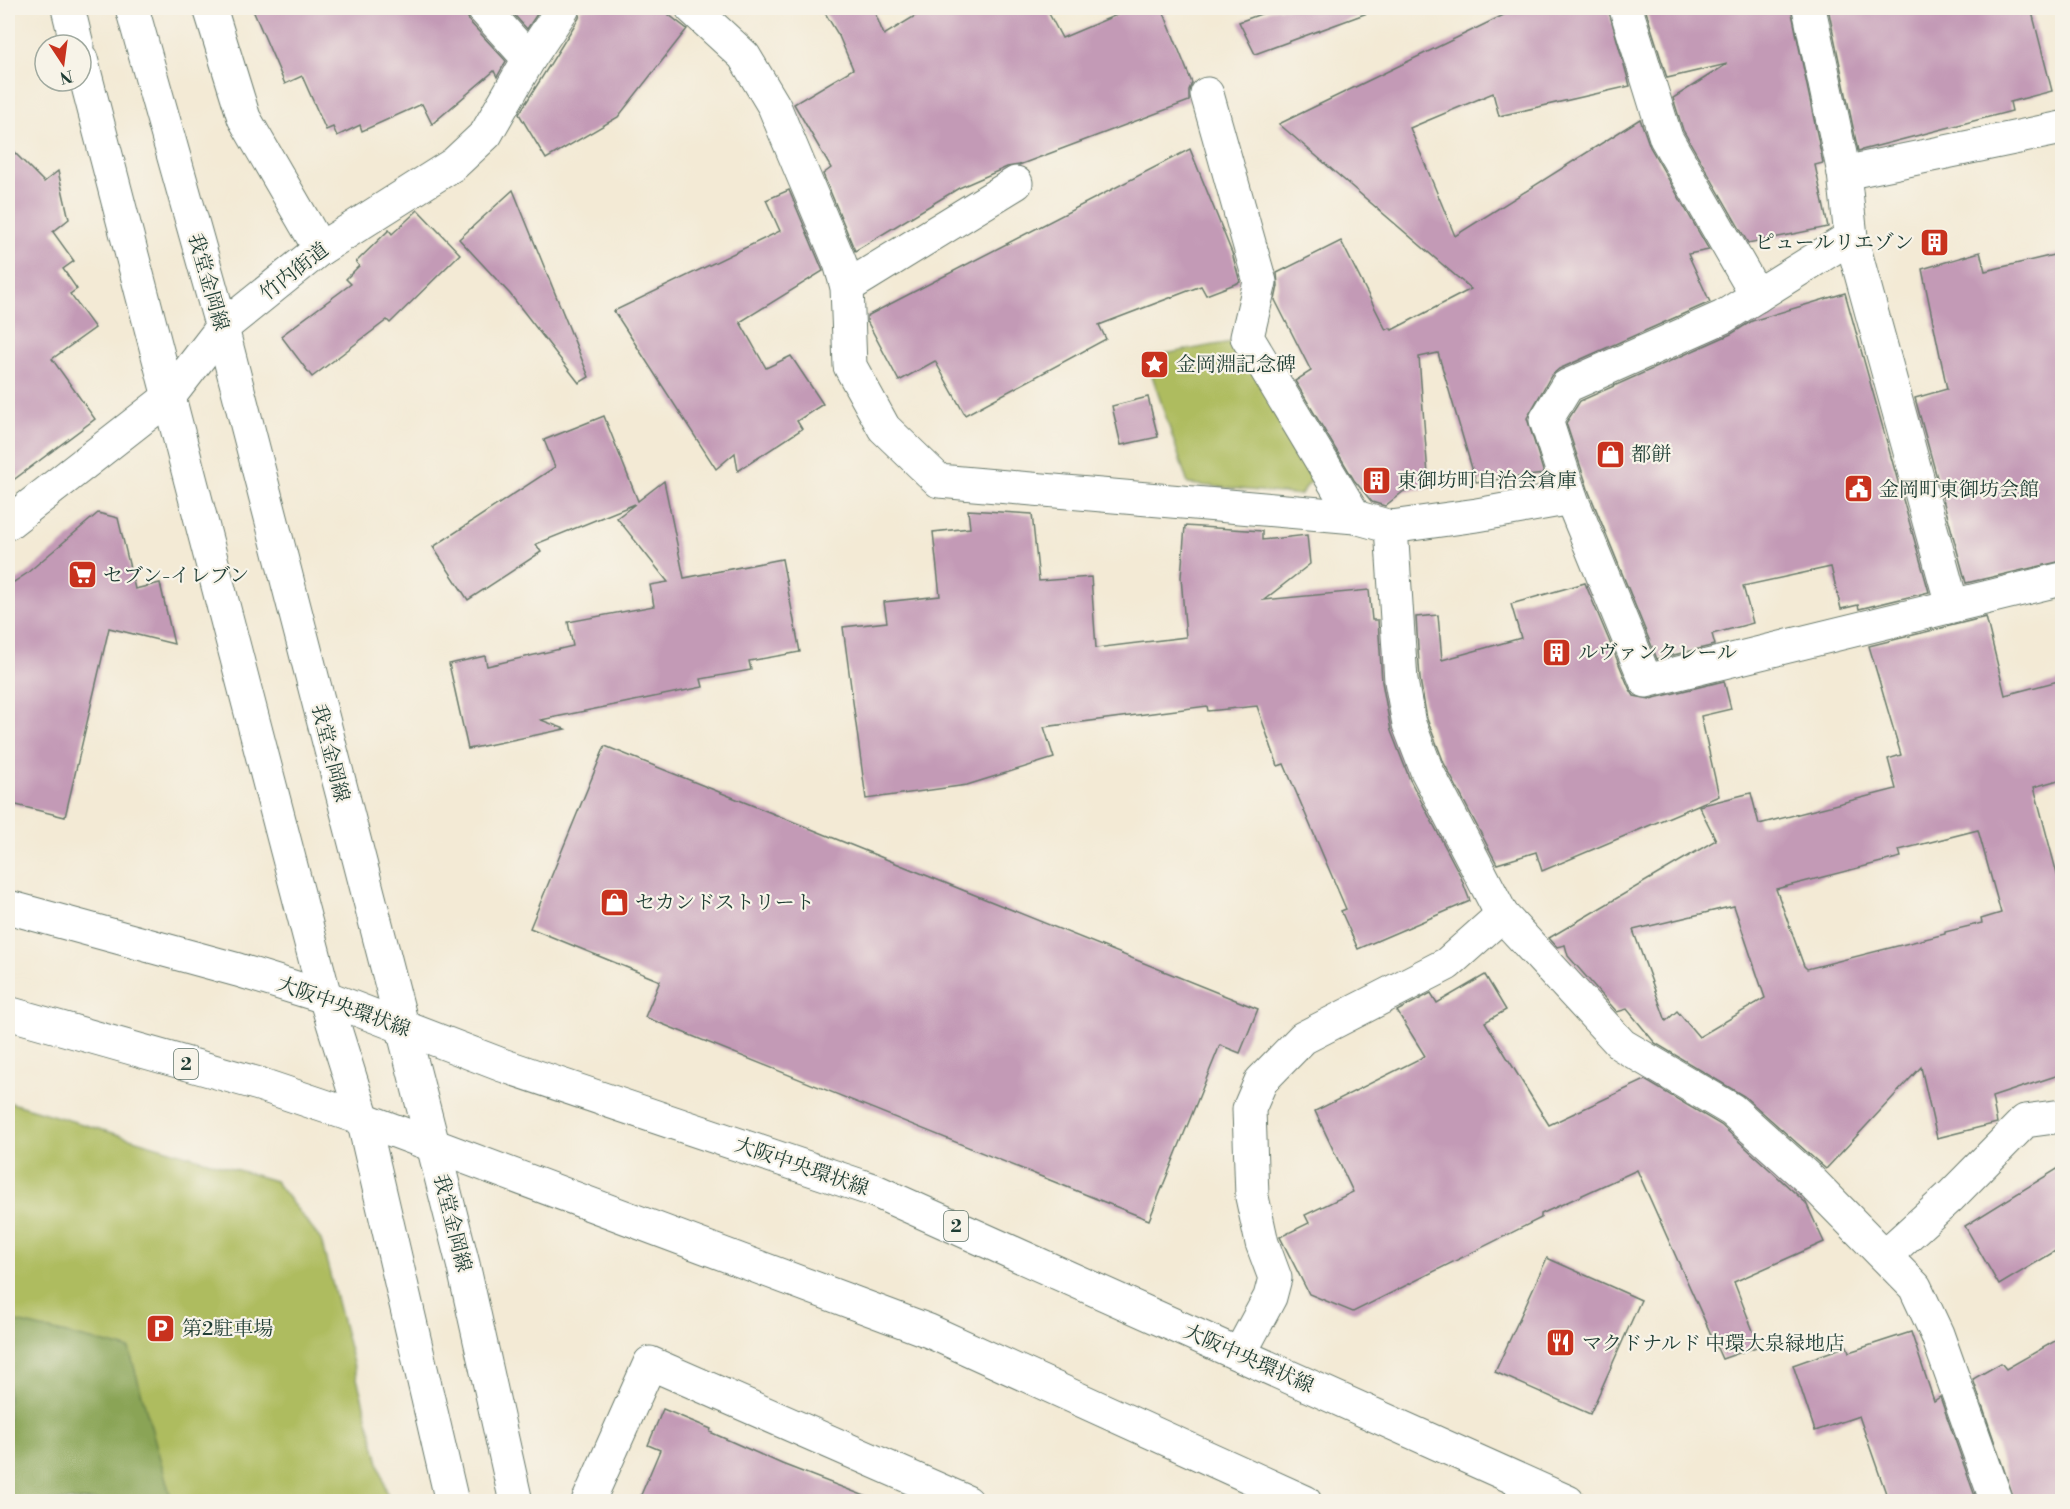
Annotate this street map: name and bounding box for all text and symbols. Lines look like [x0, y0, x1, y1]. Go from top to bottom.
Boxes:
north arrow [33, 33, 93, 93]
text: N [57, 65, 75, 88]
building icon: ピュールリエゾン [1919, 226, 1951, 258]
street label: 我堂金岡線 [182, 231, 233, 334]
place label: ピュールリエゾン [1755, 231, 1914, 256]
street label: 竹内街道 [256, 238, 334, 307]
place icon: 金岡淵記念碑 [1139, 348, 1171, 380]
place label: 金岡淵記念碑 [1176, 353, 1296, 378]
shop icon: 都餅 [1594, 438, 1626, 470]
place label: 都餅 [1631, 443, 1671, 468]
building icon: 東御坊町自治会倉庫 [1360, 464, 1392, 496]
place label: 東御坊町自治会倉庫 [1397, 469, 1577, 494]
public building icon: 金岡町東御坊会館 [1842, 473, 1874, 505]
place label: 金岡町東御坊会館 [1879, 478, 2039, 503]
supermarket icon: セブン-イレブン [66, 559, 98, 591]
place label: セブン-イレブン [103, 564, 249, 589]
building icon: ルヴァンクレール [1541, 636, 1573, 668]
place label: ルヴァンクレール [1578, 641, 1737, 666]
street label: 我堂金岡線 [305, 702, 354, 805]
shop icon: セカンドストリート [598, 886, 630, 918]
place label: セカンドストリート [635, 891, 815, 916]
street label: 大阪中央環状線 [273, 972, 414, 1043]
road number: 2 [174, 1049, 198, 1079]
street label: 大阪中央環状線 [731, 1133, 872, 1202]
street label: 我堂金岡線 [427, 1172, 476, 1275]
road number: 2 [944, 1211, 968, 1241]
parking icon: 第2駐車場 [145, 1312, 177, 1344]
place label: 第2駐車場 [182, 1317, 273, 1342]
street label: 大阪中央環状線 [1179, 1319, 1317, 1399]
restaurant icon: マクドナルド 中環大泉緑地店 [1545, 1327, 1577, 1359]
place label: マクドナルド 中環大泉緑地店 [1582, 1332, 1845, 1357]

